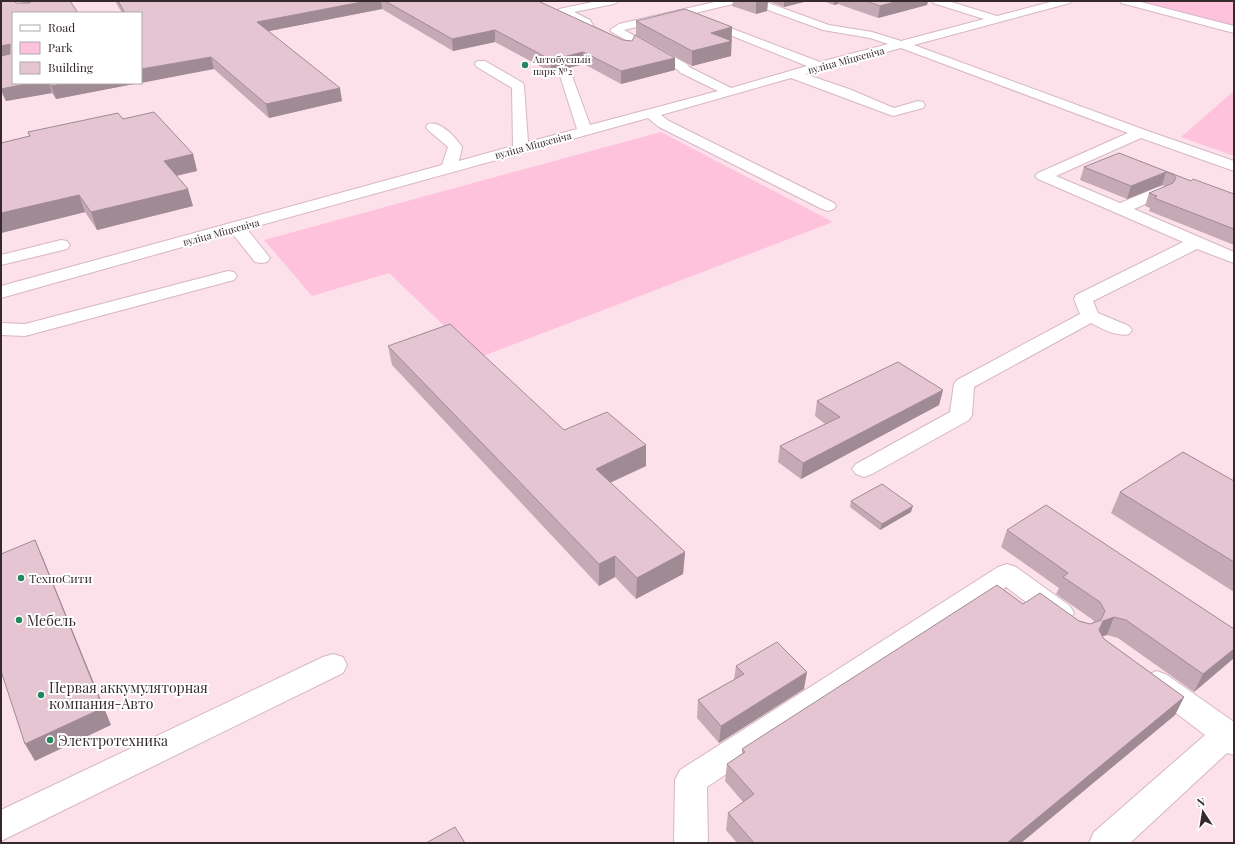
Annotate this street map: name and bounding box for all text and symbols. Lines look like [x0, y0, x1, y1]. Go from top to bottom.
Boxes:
legend [12, 12, 142, 84]
text: Road [48, 19, 75, 35]
text: Park [48, 39, 73, 55]
street label: вуліца Міцкевіча [806, 43, 886, 77]
place label: Автобусный парк №2 [532, 52, 591, 78]
text: Building [48, 59, 94, 75]
marker: Автобусный парк №2 [520, 60, 530, 70]
street label: вуліца Міцкевіча [493, 128, 573, 162]
street label: вуліца Міцкевіча [181, 215, 261, 249]
place label: ТехноСити [29, 570, 92, 586]
marker: ТехноСити [16, 573, 26, 583]
place label: Мебель [27, 611, 76, 630]
marker: Мебель [14, 615, 24, 625]
place label: Первая аккумуляторная компания-Авто [49, 678, 208, 713]
marker: Первая аккумуляторная компания-Авто [36, 690, 46, 700]
place label: Электротехника [58, 731, 168, 750]
marker: Электротехника [45, 735, 55, 745]
north arrow [1183, 792, 1223, 832]
text: N [1195, 794, 1206, 810]

